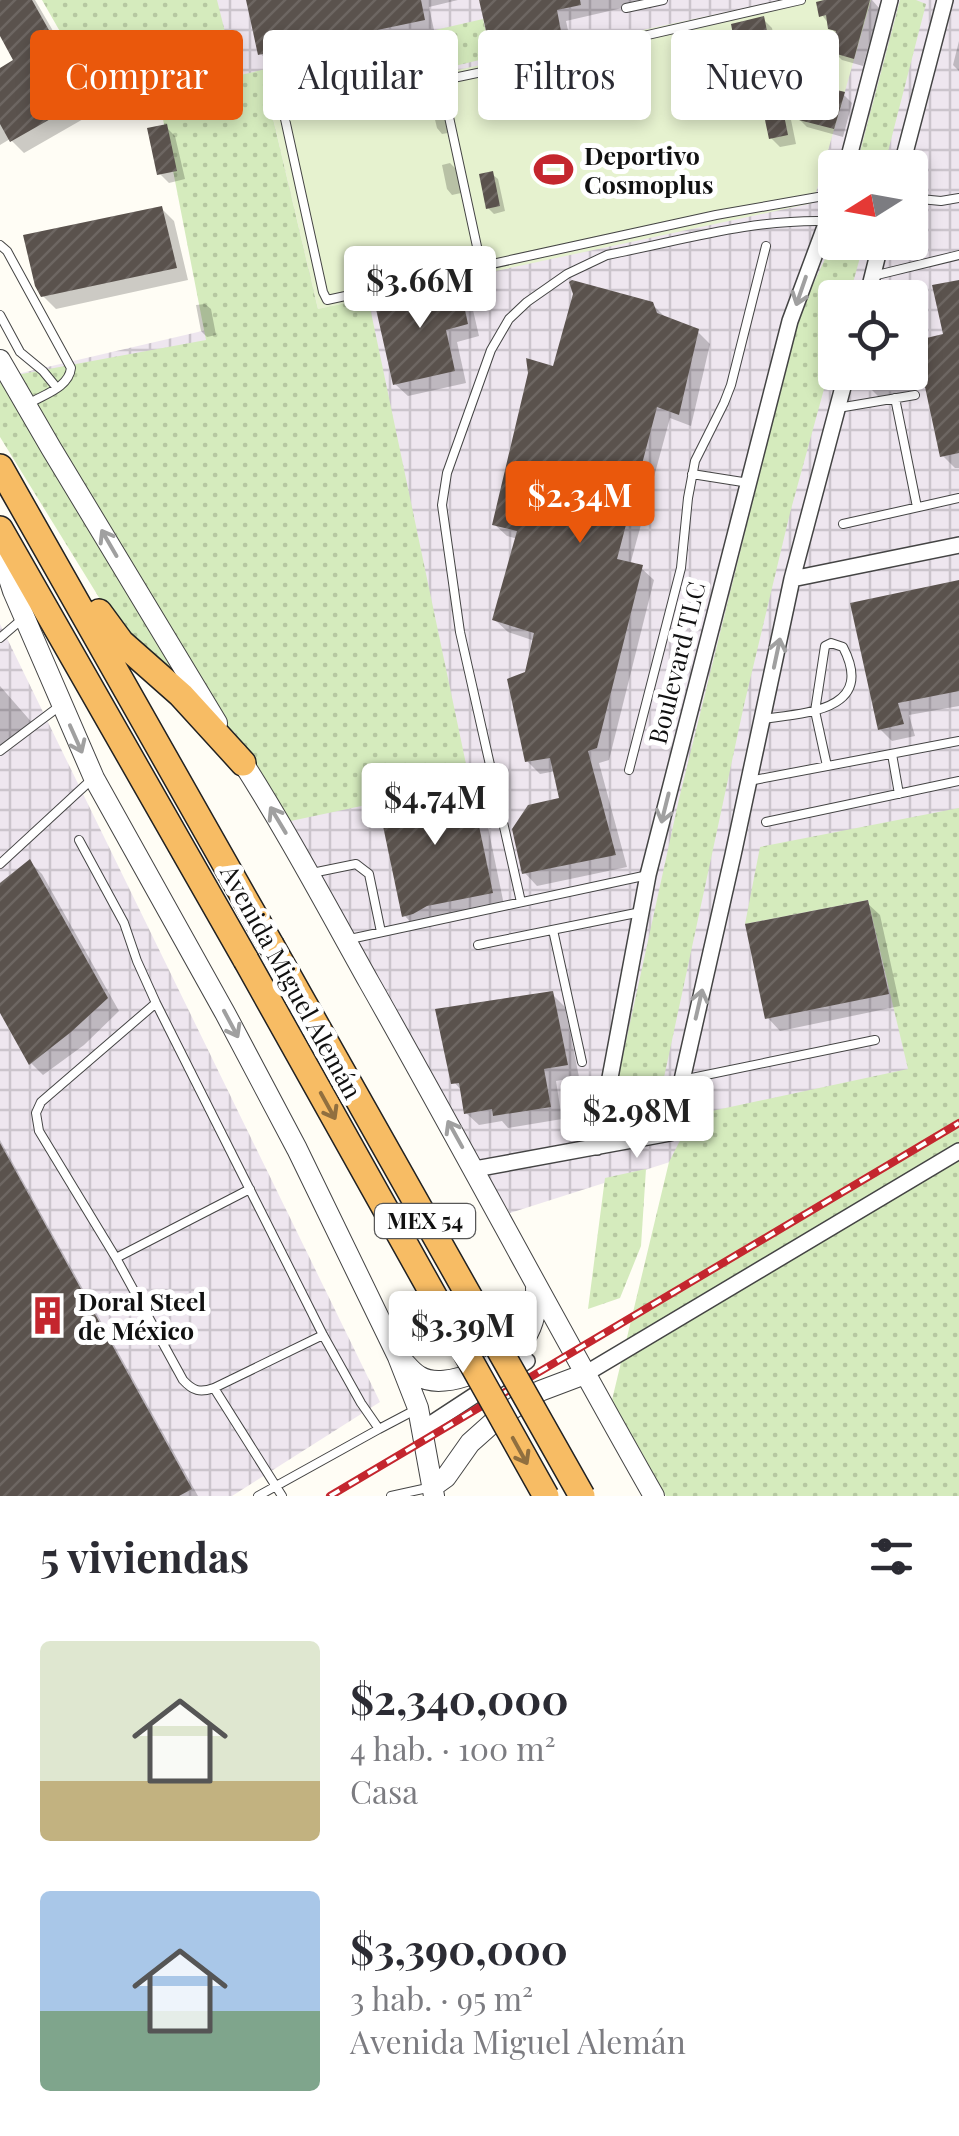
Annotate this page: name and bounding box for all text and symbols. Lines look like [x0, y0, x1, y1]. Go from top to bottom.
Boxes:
chip: Comprar [30, 30, 243, 120]
chip: Alquilar [263, 30, 458, 120]
chip: Filtros [478, 30, 651, 120]
chip: Nuevo [671, 30, 839, 120]
place label: Deportivo Cosmoplus [584, 138, 714, 200]
sports icon: Deportivo Cosmoplus [533, 149, 575, 191]
north arrow [818, 150, 928, 260]
map controls [818, 150, 928, 390]
pin: $3.66M [339, 246, 501, 331]
text: $3.66M [366, 257, 474, 300]
one-way arrow [791, 274, 809, 305]
button: locate [818, 280, 928, 390]
pin: $2.34M [499, 461, 661, 546]
text: $2.34M [528, 472, 632, 515]
one-way arrow [99, 529, 119, 558]
street label: Boulevard TLC [639, 578, 712, 747]
one-way arrow [768, 637, 787, 669]
one-way arrow [68, 723, 86, 754]
pin: $4.74M [354, 763, 516, 848]
text: $4.74M [384, 774, 486, 817]
one-way arrow [655, 792, 674, 823]
one-way arrow [268, 806, 288, 835]
street label: Avenida Miguel Alemán [214, 858, 370, 1104]
one-way arrow [691, 989, 709, 1021]
one-way arrow [222, 1009, 241, 1039]
pin: $2.98M [556, 1076, 718, 1161]
text: $2.98M [583, 1087, 691, 1130]
one-way arrow [318, 1091, 338, 1121]
one-way arrow [445, 1120, 465, 1149]
road number: MEX 54 [375, 1204, 475, 1238]
place label: Doral Steel de México [78, 1284, 206, 1346]
pin: $3.39M [382, 1291, 544, 1376]
building icon: Doral Steel de México [27, 1295, 69, 1337]
text: $3.39M [411, 1302, 515, 1345]
one-way arrow [511, 1436, 531, 1465]
text: 5 viviendas [40, 1528, 249, 1584]
icon: filters [864, 1529, 919, 1584]
text: $2,340,000 [350, 1670, 569, 1726]
icon: home [120, 1681, 240, 1801]
text: 4 hab. · 100 m² [350, 1726, 555, 1769]
text: Casa [350, 1769, 418, 1812]
text: $3,390,000 [350, 1920, 568, 1976]
icon: home [120, 1931, 240, 2051]
text: 3 hab. · 95 m² [350, 1976, 533, 2019]
text: Avenida Miguel Alemán [350, 2019, 686, 2062]

